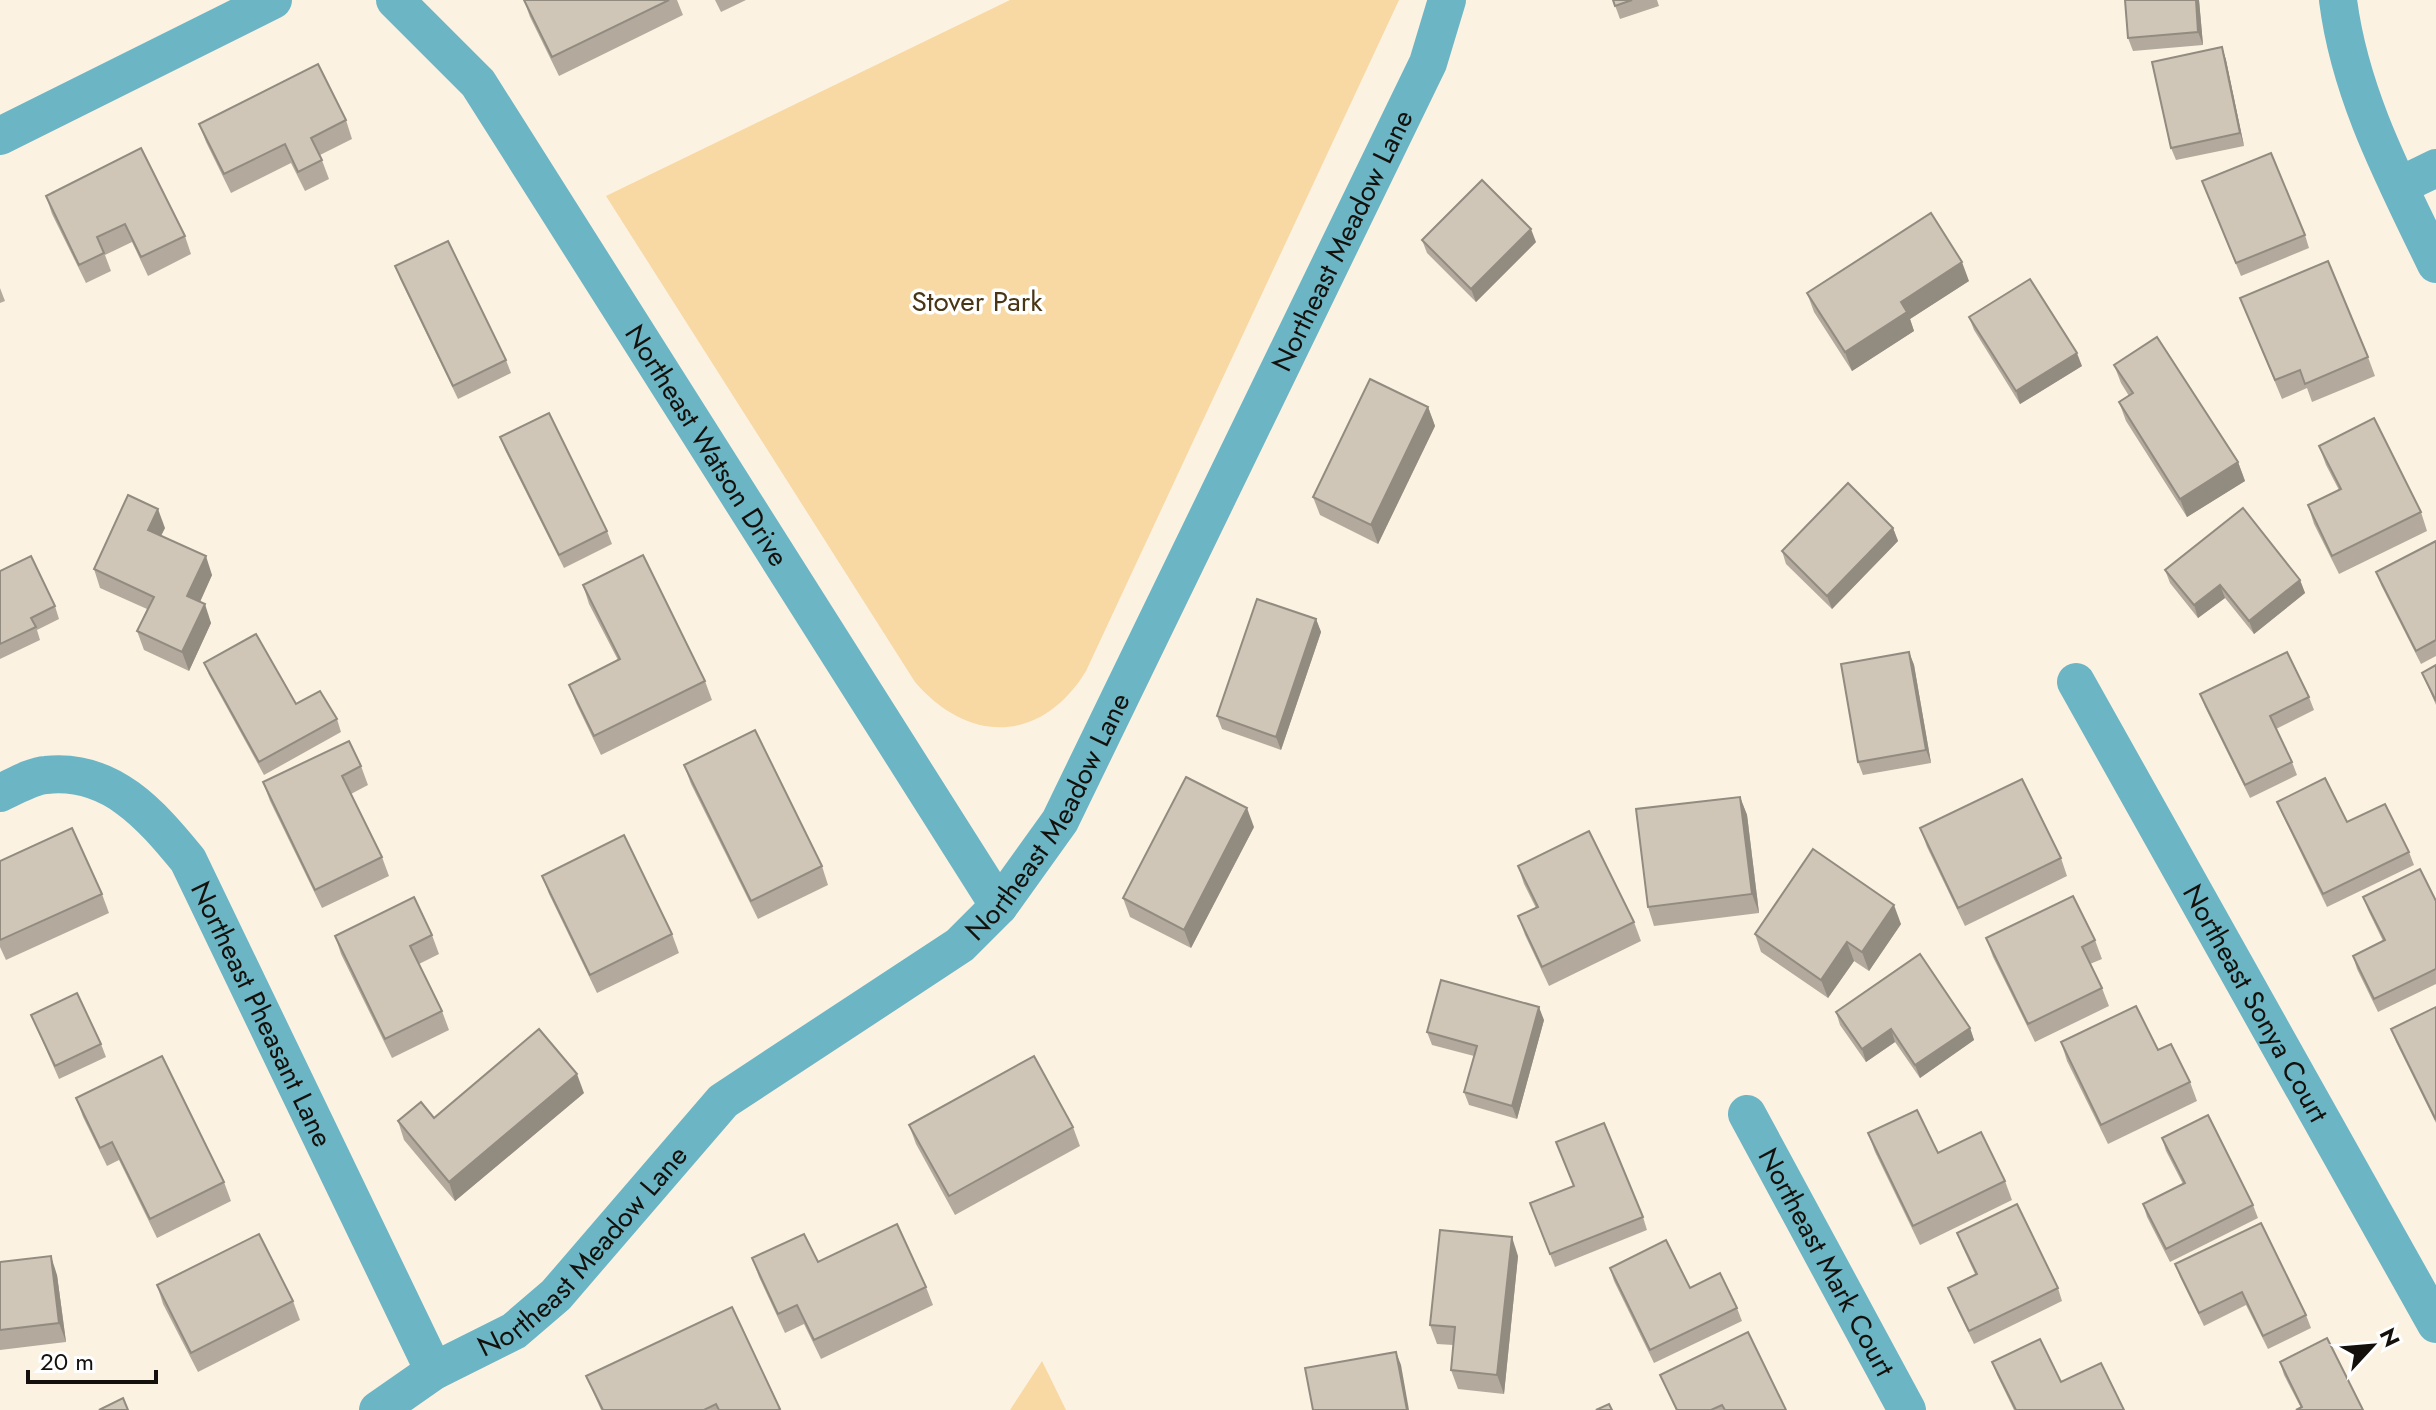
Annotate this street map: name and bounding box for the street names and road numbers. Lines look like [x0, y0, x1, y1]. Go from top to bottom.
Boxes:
street label: Northeast Meadow Lane [1261, 103, 1423, 378]
street label: Northeast Watson Drive [615, 316, 799, 574]
street label: Northeast Meadow Lane [955, 685, 1140, 950]
street label: Northeast Pheasant Lane [181, 874, 343, 1153]
street label: Northeast Sonya Court [2173, 876, 2339, 1130]
street label: Northeast Meadow Lane [470, 1136, 697, 1367]
street label: Northeast Mark Court [1748, 1140, 1906, 1384]

